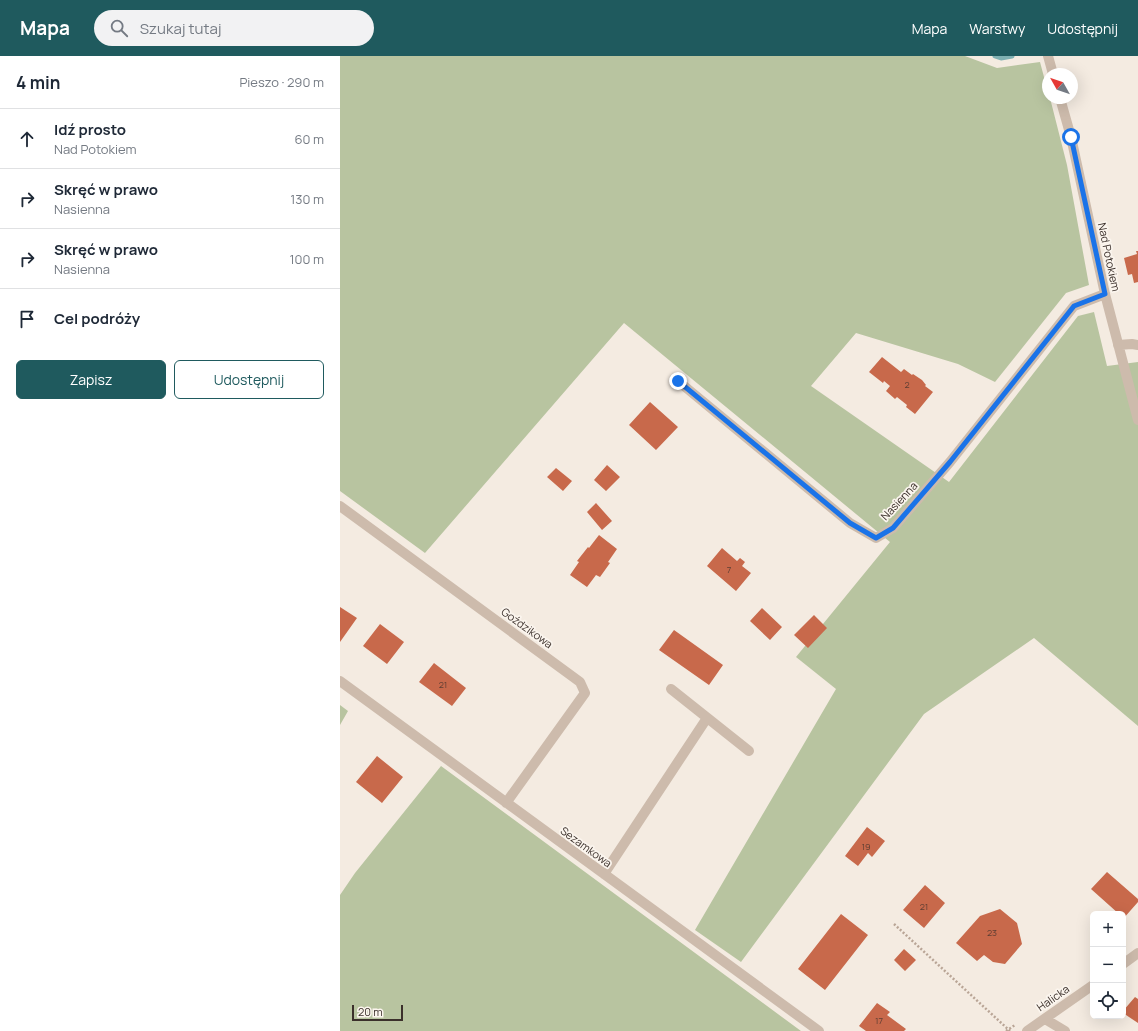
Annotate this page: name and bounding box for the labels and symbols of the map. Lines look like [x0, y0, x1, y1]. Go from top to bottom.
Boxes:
north arrow [1042, 68, 1078, 104]
route start [1062, 128, 1080, 146]
street label: Nad Potokiem [1095, 221, 1124, 293]
route end [669, 372, 687, 390]
house number: 2 [904, 378, 910, 391]
street label: Nasienna [877, 478, 920, 523]
house number: 7 [727, 563, 732, 576]
street label: Goździkowa [499, 604, 556, 651]
house number: 21 [439, 678, 447, 691]
street label: Sezamkowa [558, 823, 615, 870]
house number: 19 [861, 840, 871, 853]
house number: 21 [920, 900, 928, 913]
house number: 23 [987, 926, 997, 939]
street label: Halicka [1033, 981, 1072, 1014]
scale bar [352, 1003, 403, 1022]
house number: 17 [875, 1014, 883, 1027]

